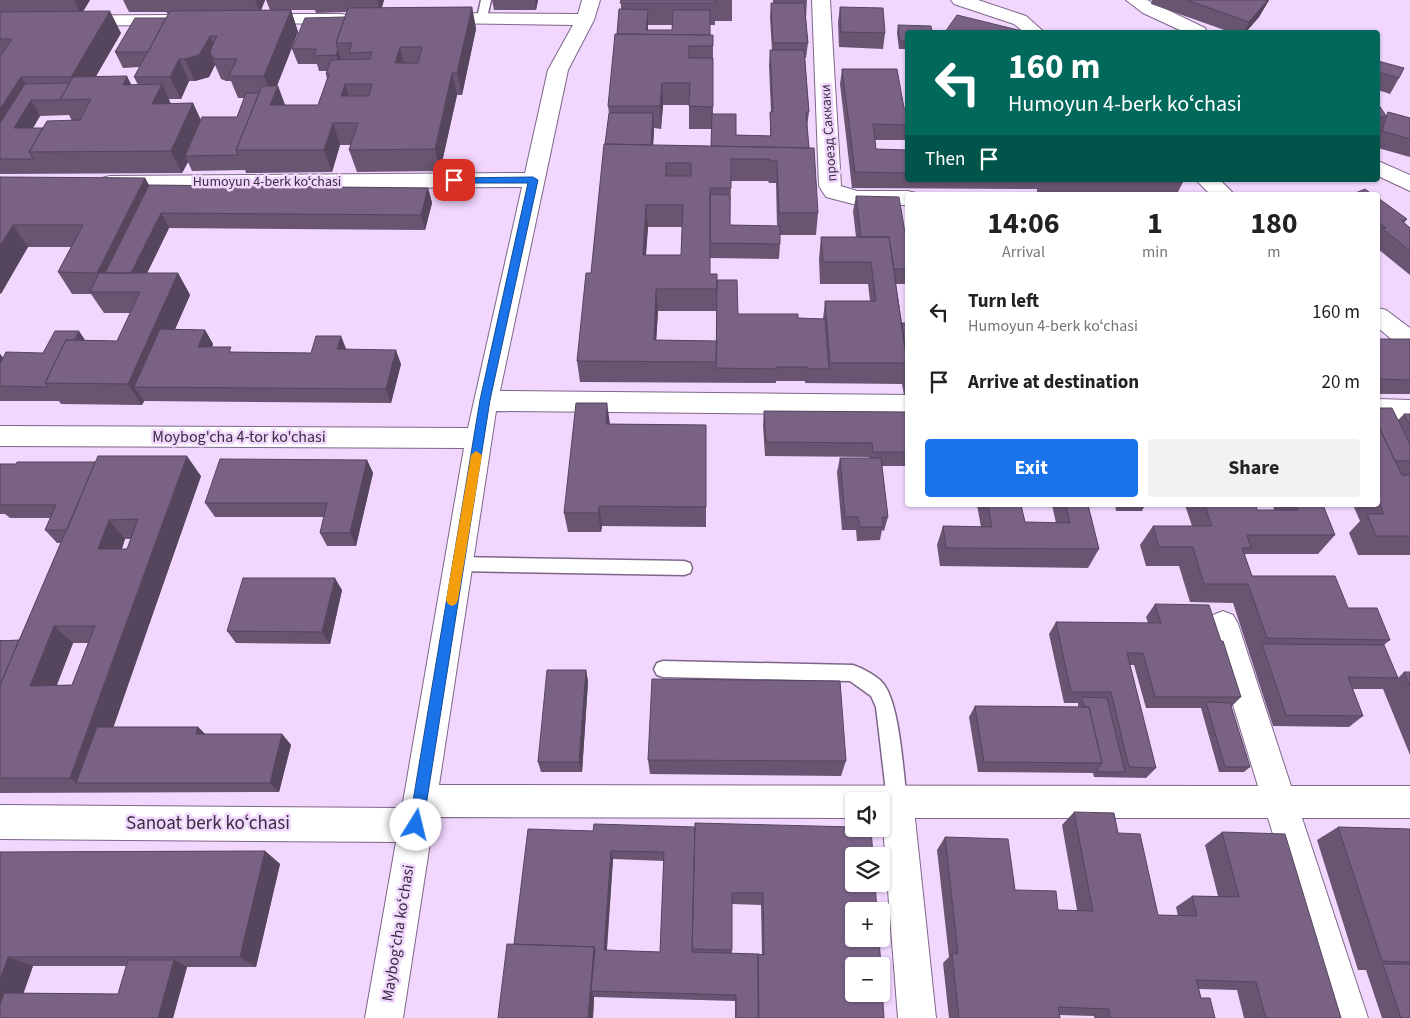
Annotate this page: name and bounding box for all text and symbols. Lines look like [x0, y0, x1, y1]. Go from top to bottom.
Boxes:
text: 160 m [1008, 42, 1100, 92]
icon: left [925, 50, 990, 115]
street label: проезд Саккаки [816, 84, 842, 182]
text: Humoyun 4-berk koʻchasi [1008, 88, 1242, 120]
icon: arrive [975, 145, 1003, 173]
text: Then [925, 146, 965, 173]
pin [433, 159, 475, 201]
icon: arrive [440, 166, 468, 194]
street label: Humoyun 4-berk koʻchasi [193, 172, 341, 192]
text: 14:06 [987, 202, 1060, 245]
text: 1 [1147, 202, 1163, 245]
text: 180 [1250, 202, 1298, 245]
text: Arrival [1002, 241, 1045, 263]
text: min [1142, 241, 1168, 263]
text: m [1267, 241, 1281, 263]
text: Turn left [968, 288, 1039, 315]
icon: left [925, 298, 953, 326]
text: 160 m [1312, 299, 1360, 326]
text: Humoyun 4-berk koʻchasi [968, 315, 1138, 337]
icon: arrive [925, 368, 953, 396]
text: Arrive at destination [968, 369, 1139, 396]
text: 20 m [1322, 369, 1360, 396]
street label: Moybog'cha 4-tor ko'chasi [152, 426, 326, 448]
button: Exit [925, 439, 1138, 497]
button: Share [1148, 439, 1360, 497]
map controls [845, 792, 890, 1002]
button: sound [845, 792, 890, 837]
position arrow [389, 798, 441, 850]
street label: Sanoat berk koʻchasi [126, 810, 290, 837]
button: layers [845, 847, 890, 892]
street label: Maybogʻcha koʻchasi [376, 863, 420, 1003]
button: + [845, 902, 890, 947]
button: − [845, 957, 890, 1002]

